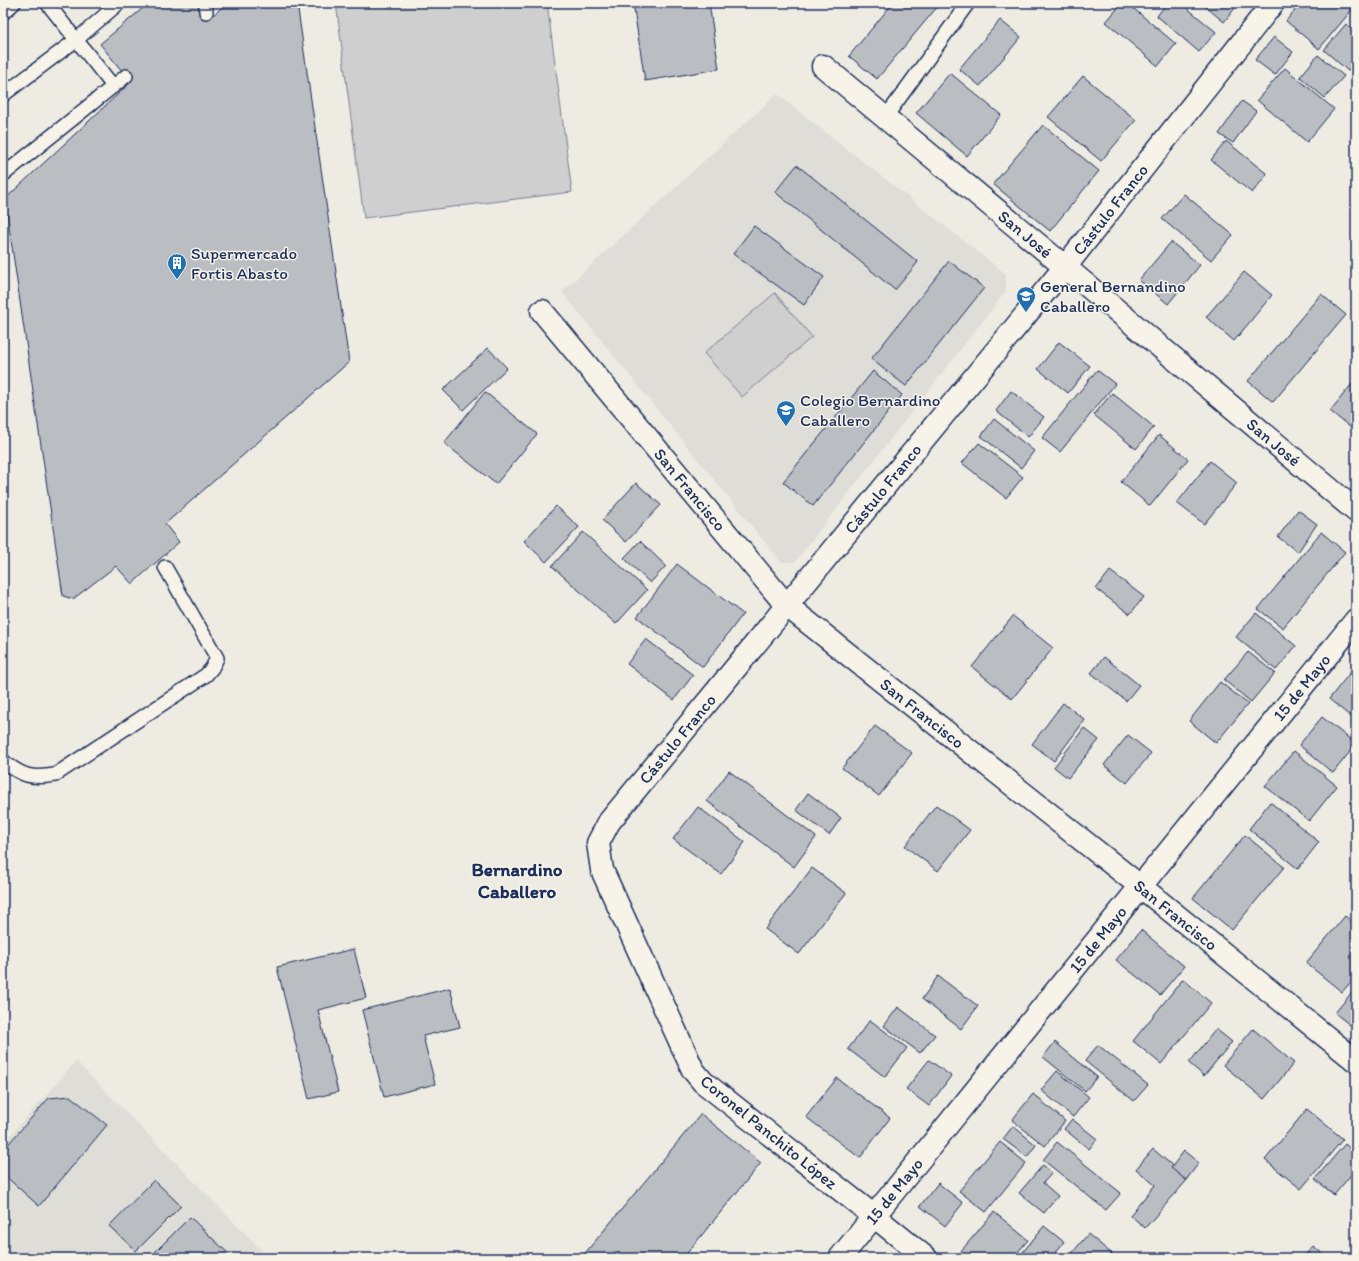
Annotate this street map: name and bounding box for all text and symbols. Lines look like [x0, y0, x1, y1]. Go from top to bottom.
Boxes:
street label: Cástulo Franco [1068, 160, 1152, 259]
street label: San José [994, 206, 1056, 262]
place label: Supermercado Fortis Abasto [191, 243, 297, 283]
building icon: Supermercado Fortis Abasto [166, 252, 188, 280]
place label: General Bernandino Caballero [1040, 276, 1186, 316]
school or university icon: General Bernandino Caballero [1015, 285, 1037, 313]
place label: Colegio Bernardino Caballero [800, 390, 941, 430]
school or university icon: Colegio Bernardino Caballero [775, 399, 797, 427]
street label: San José [1243, 414, 1305, 470]
street label: Cástulo Franco [840, 440, 926, 538]
street label: San Francisco [650, 444, 730, 535]
street label: 15 de Mayo [1269, 650, 1335, 725]
street label: San Francisco [876, 674, 968, 753]
street label: Cástulo Franco [635, 690, 720, 788]
district label: Bernardino Caballero [471, 858, 563, 903]
street label: San Francisco [1130, 875, 1222, 955]
street label: 15 de Mayo [1065, 902, 1131, 977]
street label: Coronel Panchito López [697, 1071, 842, 1193]
street label: 15 de Mayo [861, 1154, 927, 1229]

